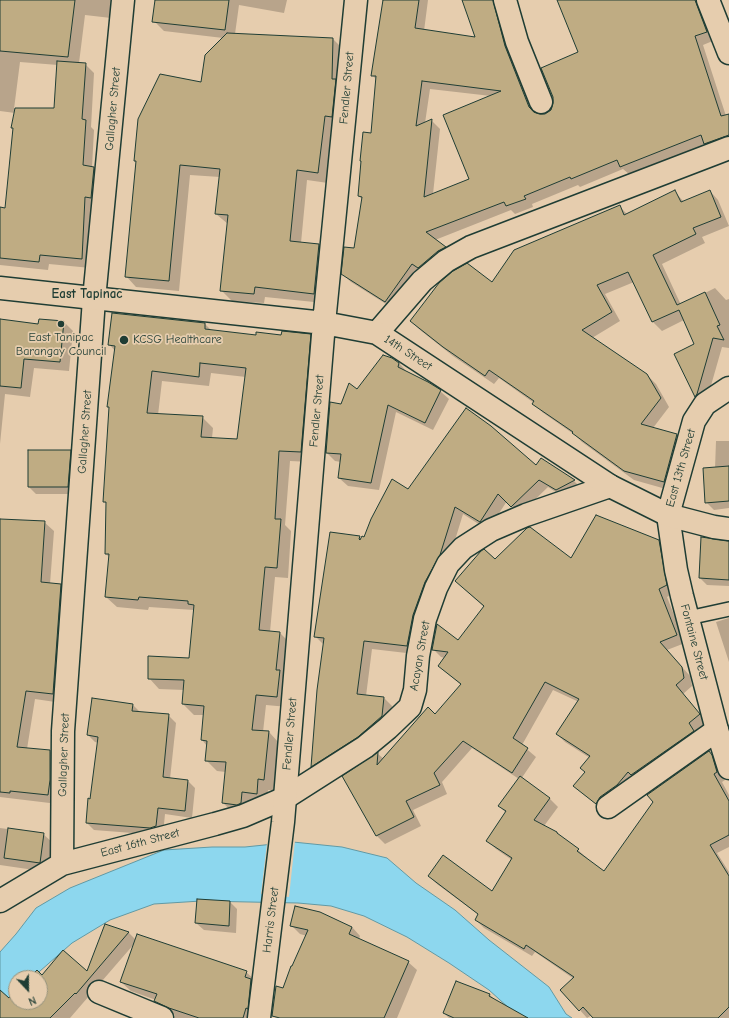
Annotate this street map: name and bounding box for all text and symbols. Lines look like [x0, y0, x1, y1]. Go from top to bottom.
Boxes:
street label: Fendler Street [337, 51, 357, 125]
street label: Gallagher Street [102, 67, 124, 151]
district label: East Tapinac [52, 286, 122, 302]
marker: East Tanipac Barangay Council [56, 319, 66, 329]
place label: East Tanipac Barangay Council [16, 331, 106, 359]
street label: 14th Street [381, 332, 435, 374]
place label: KCSG Healthcare [133, 333, 222, 347]
marker: KCSG Healthcare [118, 334, 130, 346]
street label: Fendler Street [307, 374, 327, 448]
street label: Gallagher Street [75, 390, 95, 474]
street label: East 13th Street [663, 427, 699, 509]
street label: Fontaine Street [677, 603, 711, 681]
street label: Acayan Street [407, 620, 433, 692]
street label: Fendler Street [280, 697, 300, 771]
street label: Gallagher Street [55, 713, 73, 797]
street label: East 16th Street [99, 826, 181, 860]
street label: Harris Street [260, 886, 282, 954]
north arrow [8, 970, 48, 1010]
text: N [27, 993, 38, 1008]

